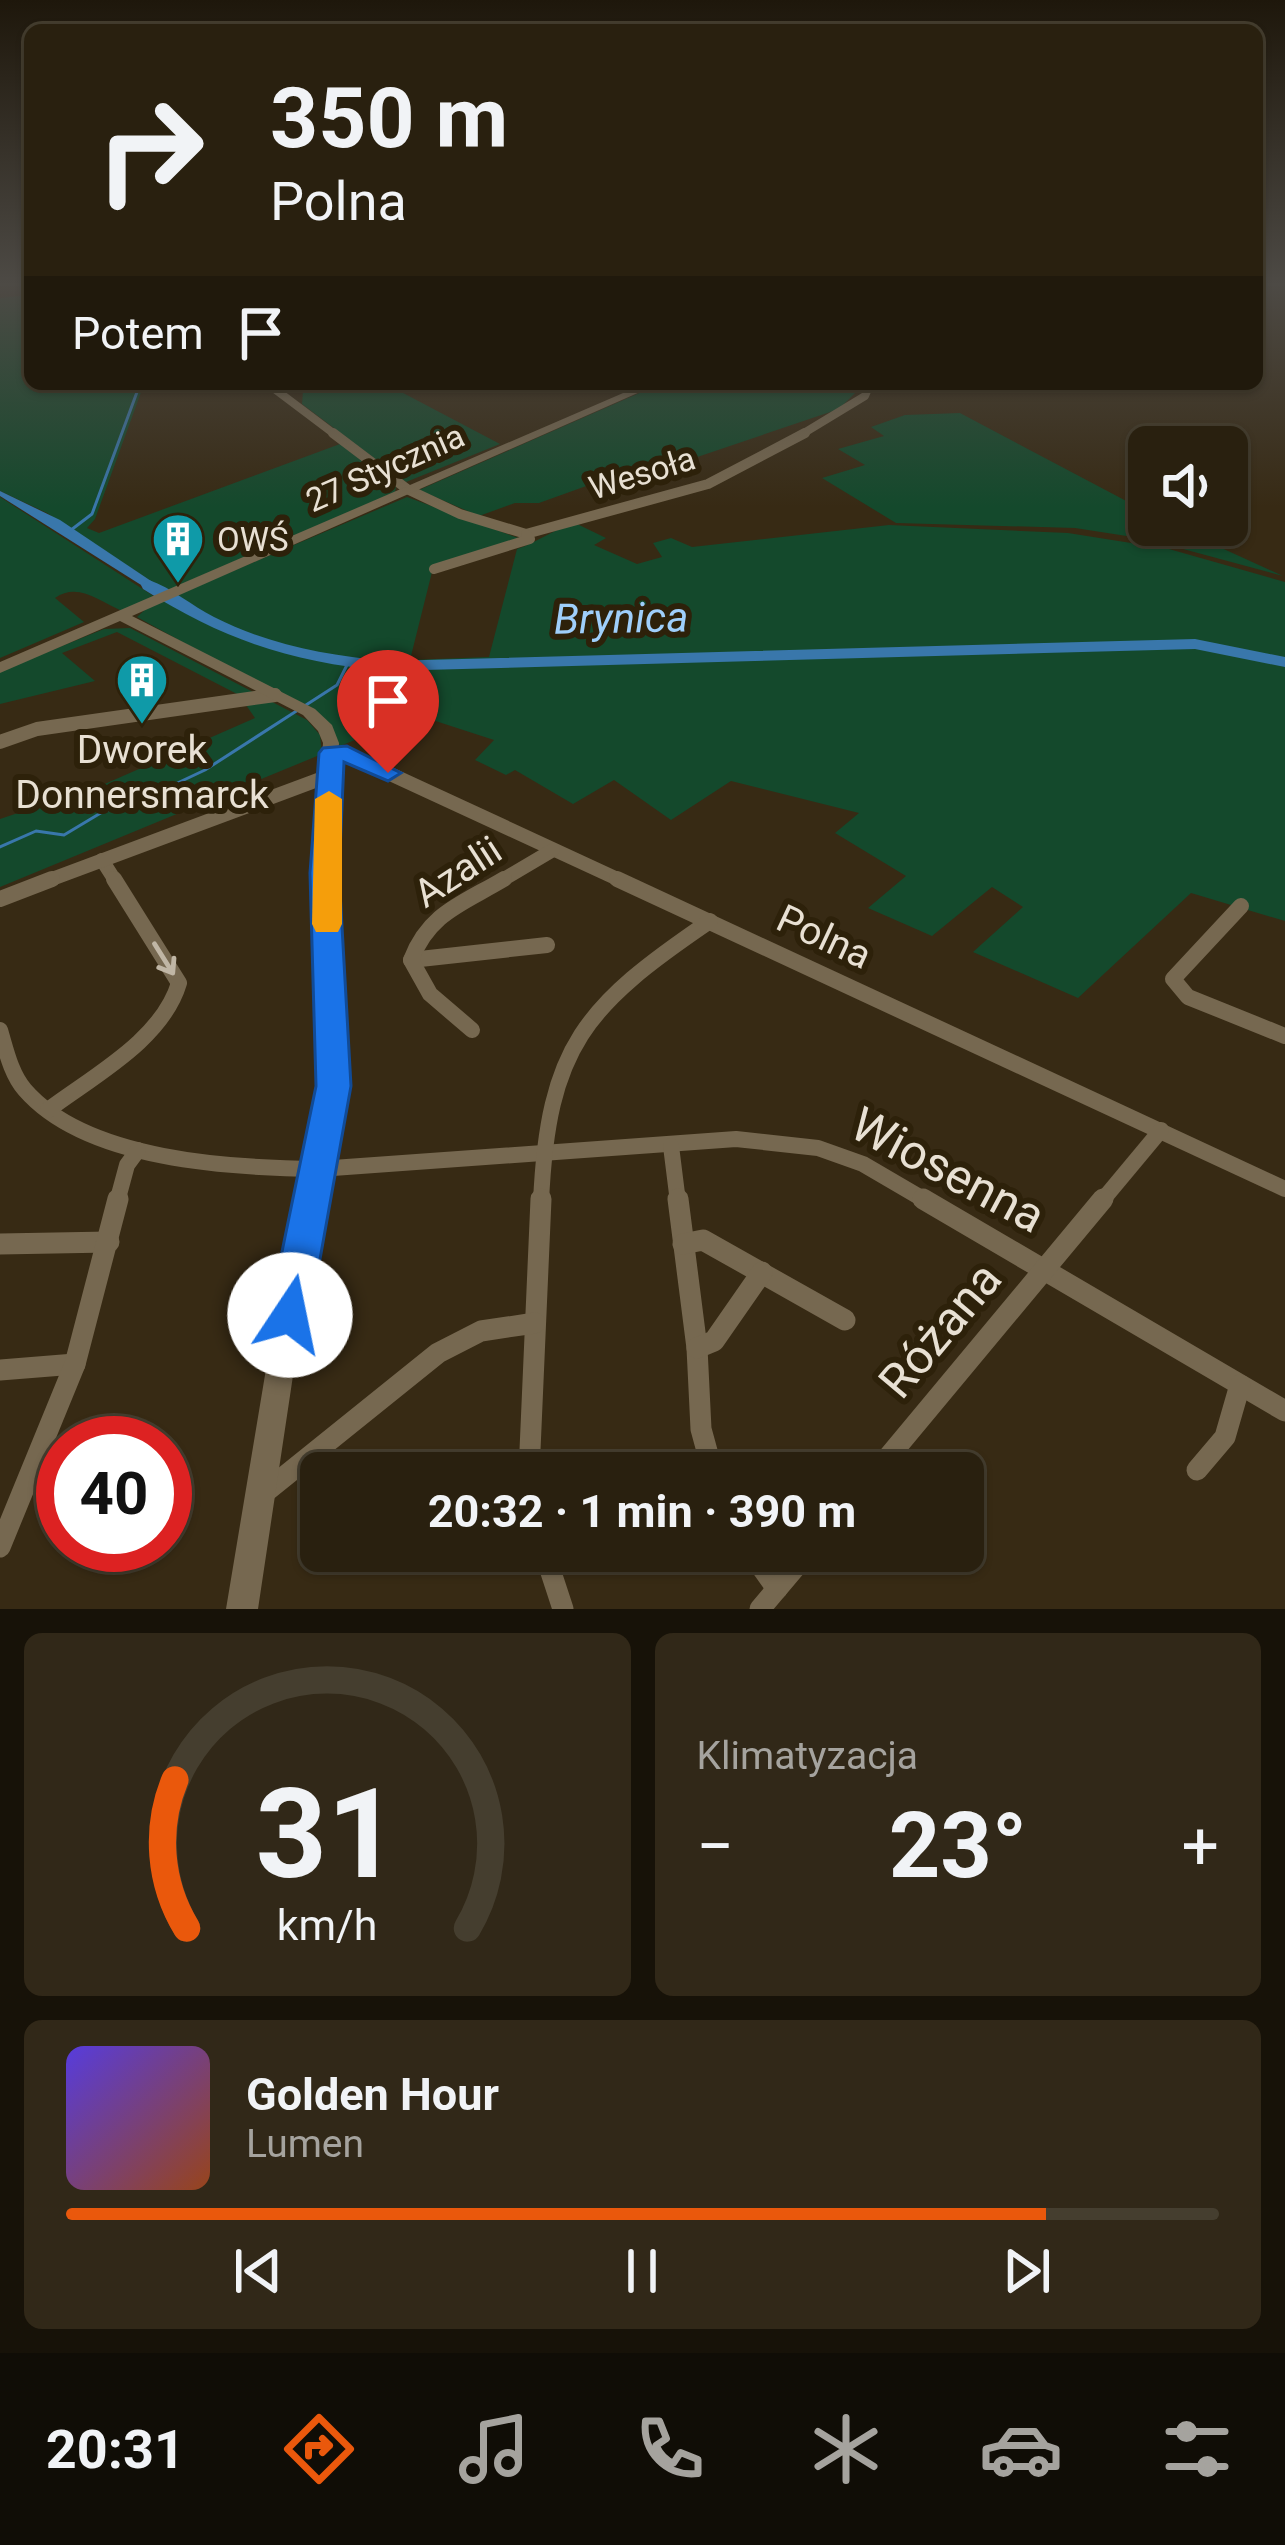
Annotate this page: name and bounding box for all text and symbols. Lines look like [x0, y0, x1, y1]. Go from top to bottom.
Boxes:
text: 350 m [270, 69, 508, 168]
icon: right [72, 72, 228, 228]
text: Polna [270, 170, 407, 233]
icon: arrive [228, 300, 294, 366]
text: Potem [72, 307, 204, 360]
street label: 27 Stycznia [300, 416, 470, 520]
map controls [1128, 426, 1248, 546]
button: sound [1128, 426, 1248, 546]
street label: Wesoła [584, 438, 700, 508]
building icon: OWŚ [150, 511, 206, 585]
place label: OWŚ [217, 520, 289, 559]
water label: Brynica [553, 592, 689, 644]
pin [337, 650, 439, 773]
building icon: Dworek Donnersmarck [114, 652, 170, 726]
icon: arrive [355, 668, 421, 734]
place label: Dworek Donnersmarck [15, 727, 269, 818]
street label: Azalii [406, 827, 510, 917]
street label: Polna [769, 895, 879, 979]
one-way arrow [152, 941, 176, 975]
street label: Wiosenna [841, 1095, 1055, 1245]
street label: Różana [867, 1251, 1013, 1409]
position arrow [227, 1252, 353, 1378]
speed limit sign: 40 [36, 1416, 192, 1572]
text: 20:32 · 1 min · 390 m [428, 1485, 856, 1538]
text: Klimatyzacja [697, 1733, 918, 1779]
text: 31 [256, 1761, 399, 1907]
text: 23° [889, 1794, 1027, 1899]
text: − [697, 1808, 734, 1885]
text: + [1182, 1808, 1219, 1885]
text: km/h [277, 1899, 378, 1949]
text: Golden Hour [246, 2068, 499, 2121]
text: Lumen [246, 2121, 364, 2167]
icon: previous [225, 2238, 291, 2304]
icon: pause [609, 2238, 675, 2304]
icon: next [994, 2238, 1060, 2304]
icon: directions [277, 2407, 361, 2491]
icon: music [452, 2407, 536, 2491]
icon: phone [628, 2407, 712, 2491]
icon: climate [804, 2407, 888, 2491]
icon: car [979, 2407, 1063, 2491]
icon: filters [1155, 2407, 1239, 2491]
text: 20:31 [46, 2418, 185, 2481]

